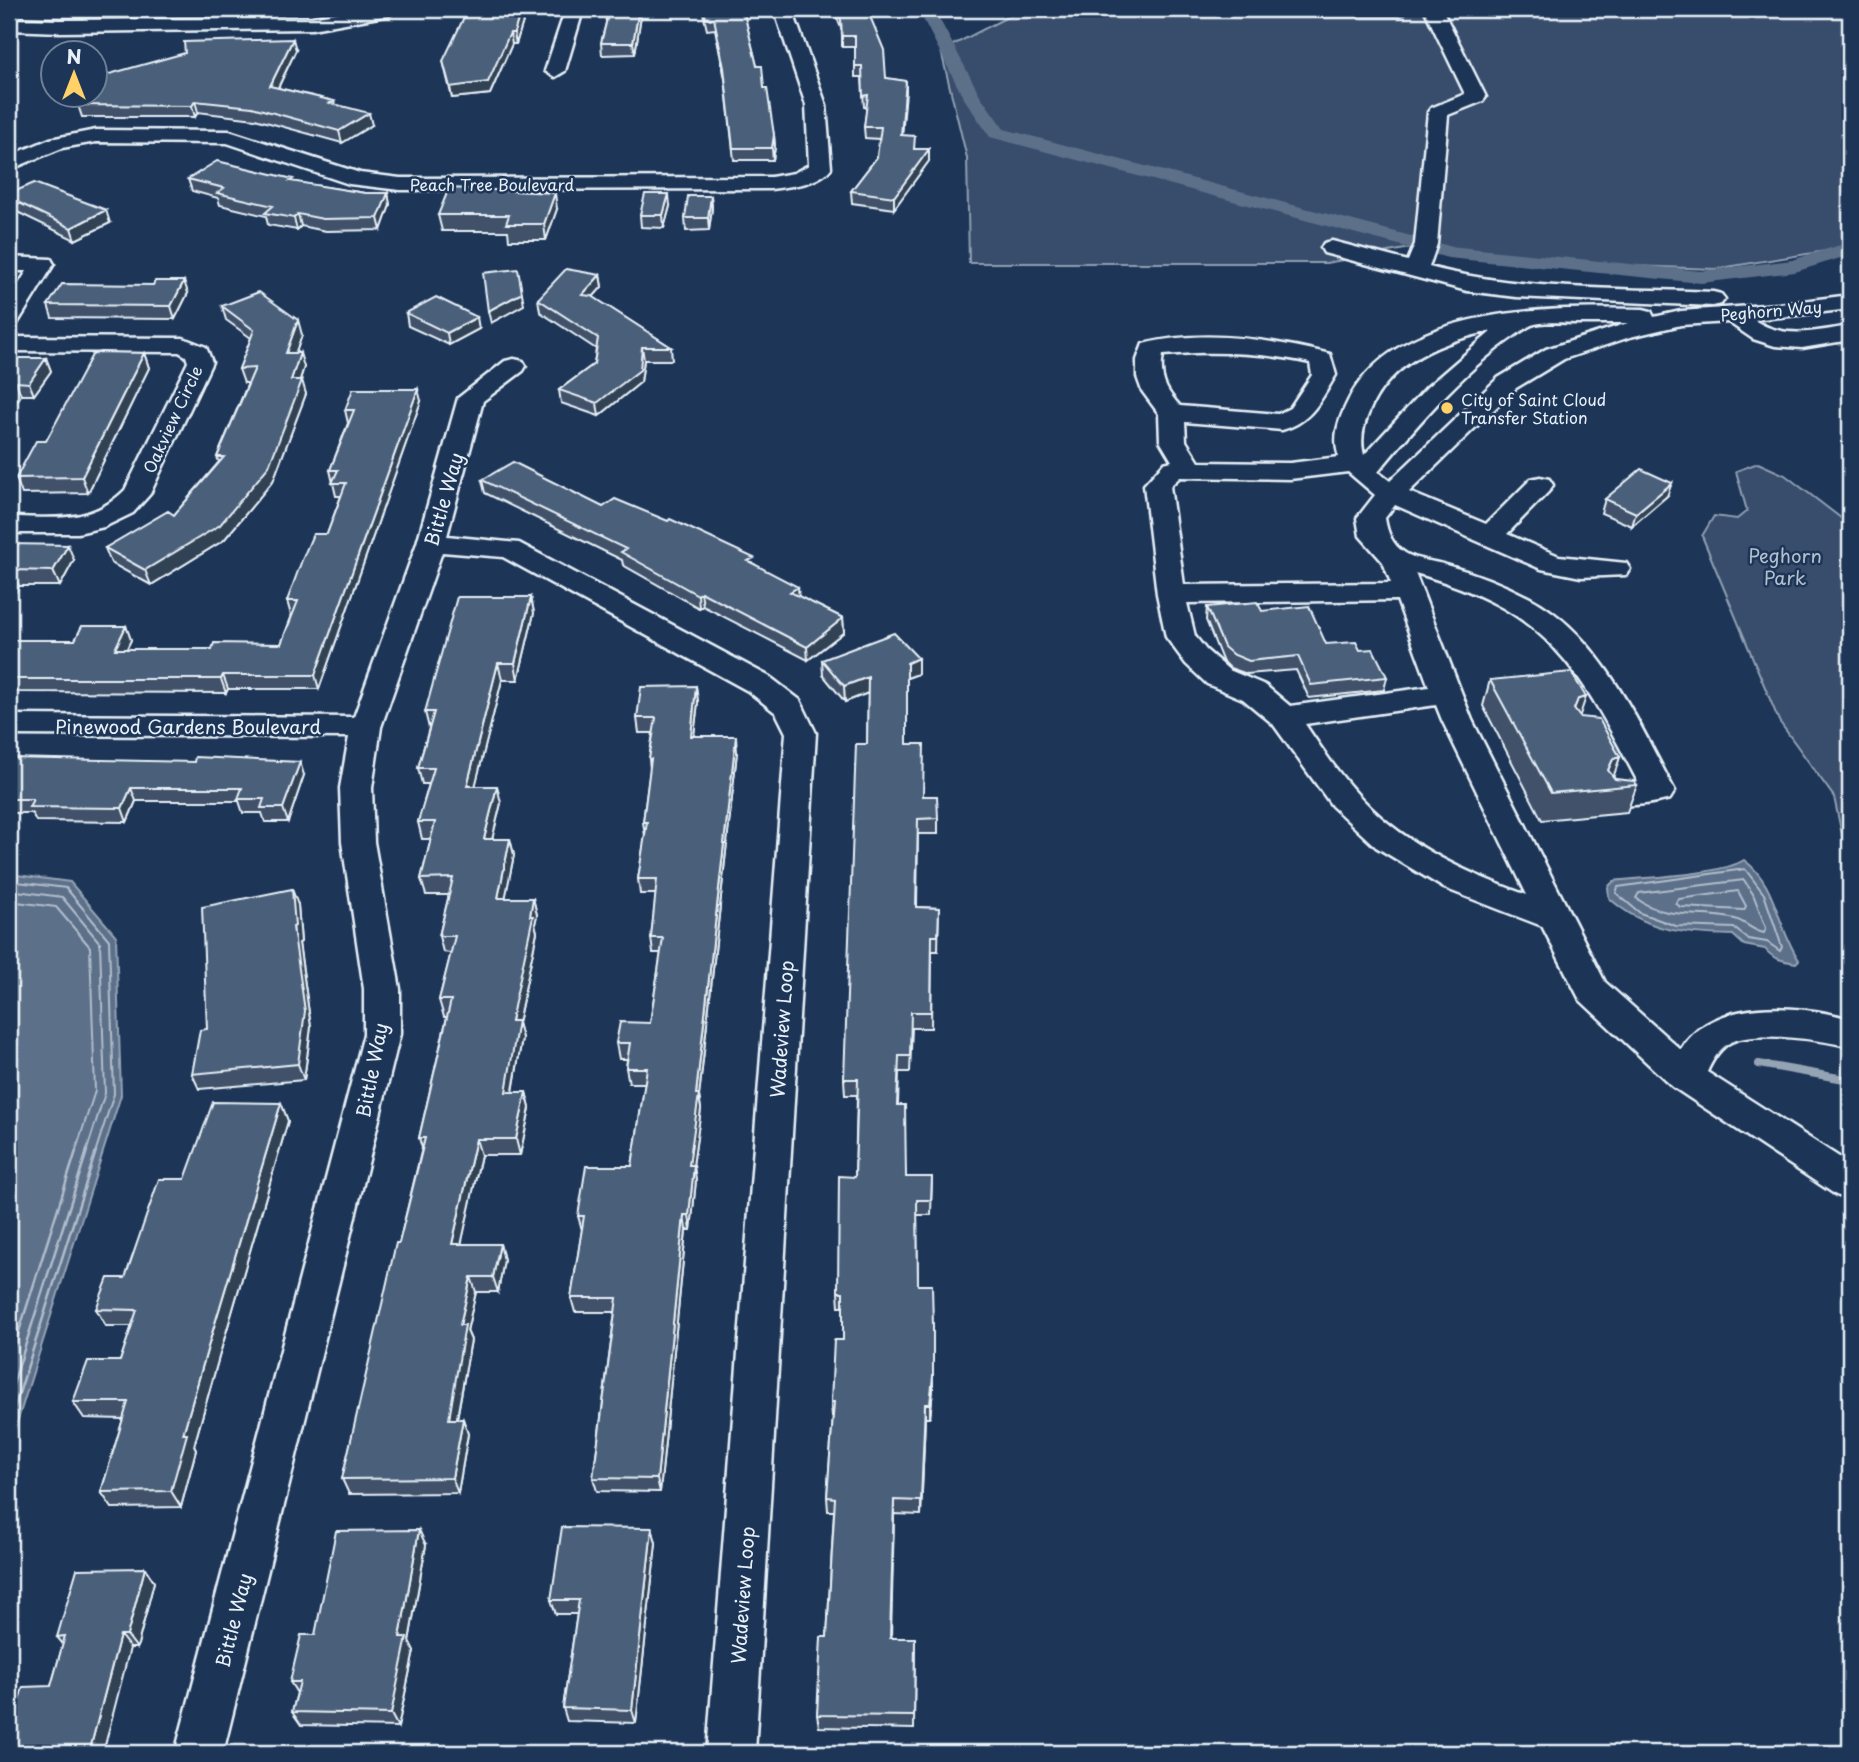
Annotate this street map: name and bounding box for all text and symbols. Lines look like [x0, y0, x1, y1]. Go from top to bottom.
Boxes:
north arrow [38, 38, 108, 108]
text: N [66, 42, 82, 70]
street label: Peach Tree Boulevard [410, 172, 574, 196]
street label: Peghorn Way [1719, 294, 1823, 326]
street label: Oakview Circle [136, 361, 208, 477]
place label: City of Saint Cloud Transfer Station [1461, 387, 1606, 429]
marker: City of Saint Cloud Transfer Station [1439, 400, 1455, 416]
street label: Bittle Way [416, 449, 470, 549]
park label: Peghorn Park [1748, 541, 1822, 591]
street label: Pinewood Gardens Boulevard [55, 712, 321, 740]
street label: Wadeview Loop [762, 959, 800, 1099]
street label: Bittle Way [348, 1020, 394, 1120]
street label: Wadeview Loop [723, 1525, 761, 1665]
street label: Bittle Way [208, 1570, 258, 1670]

